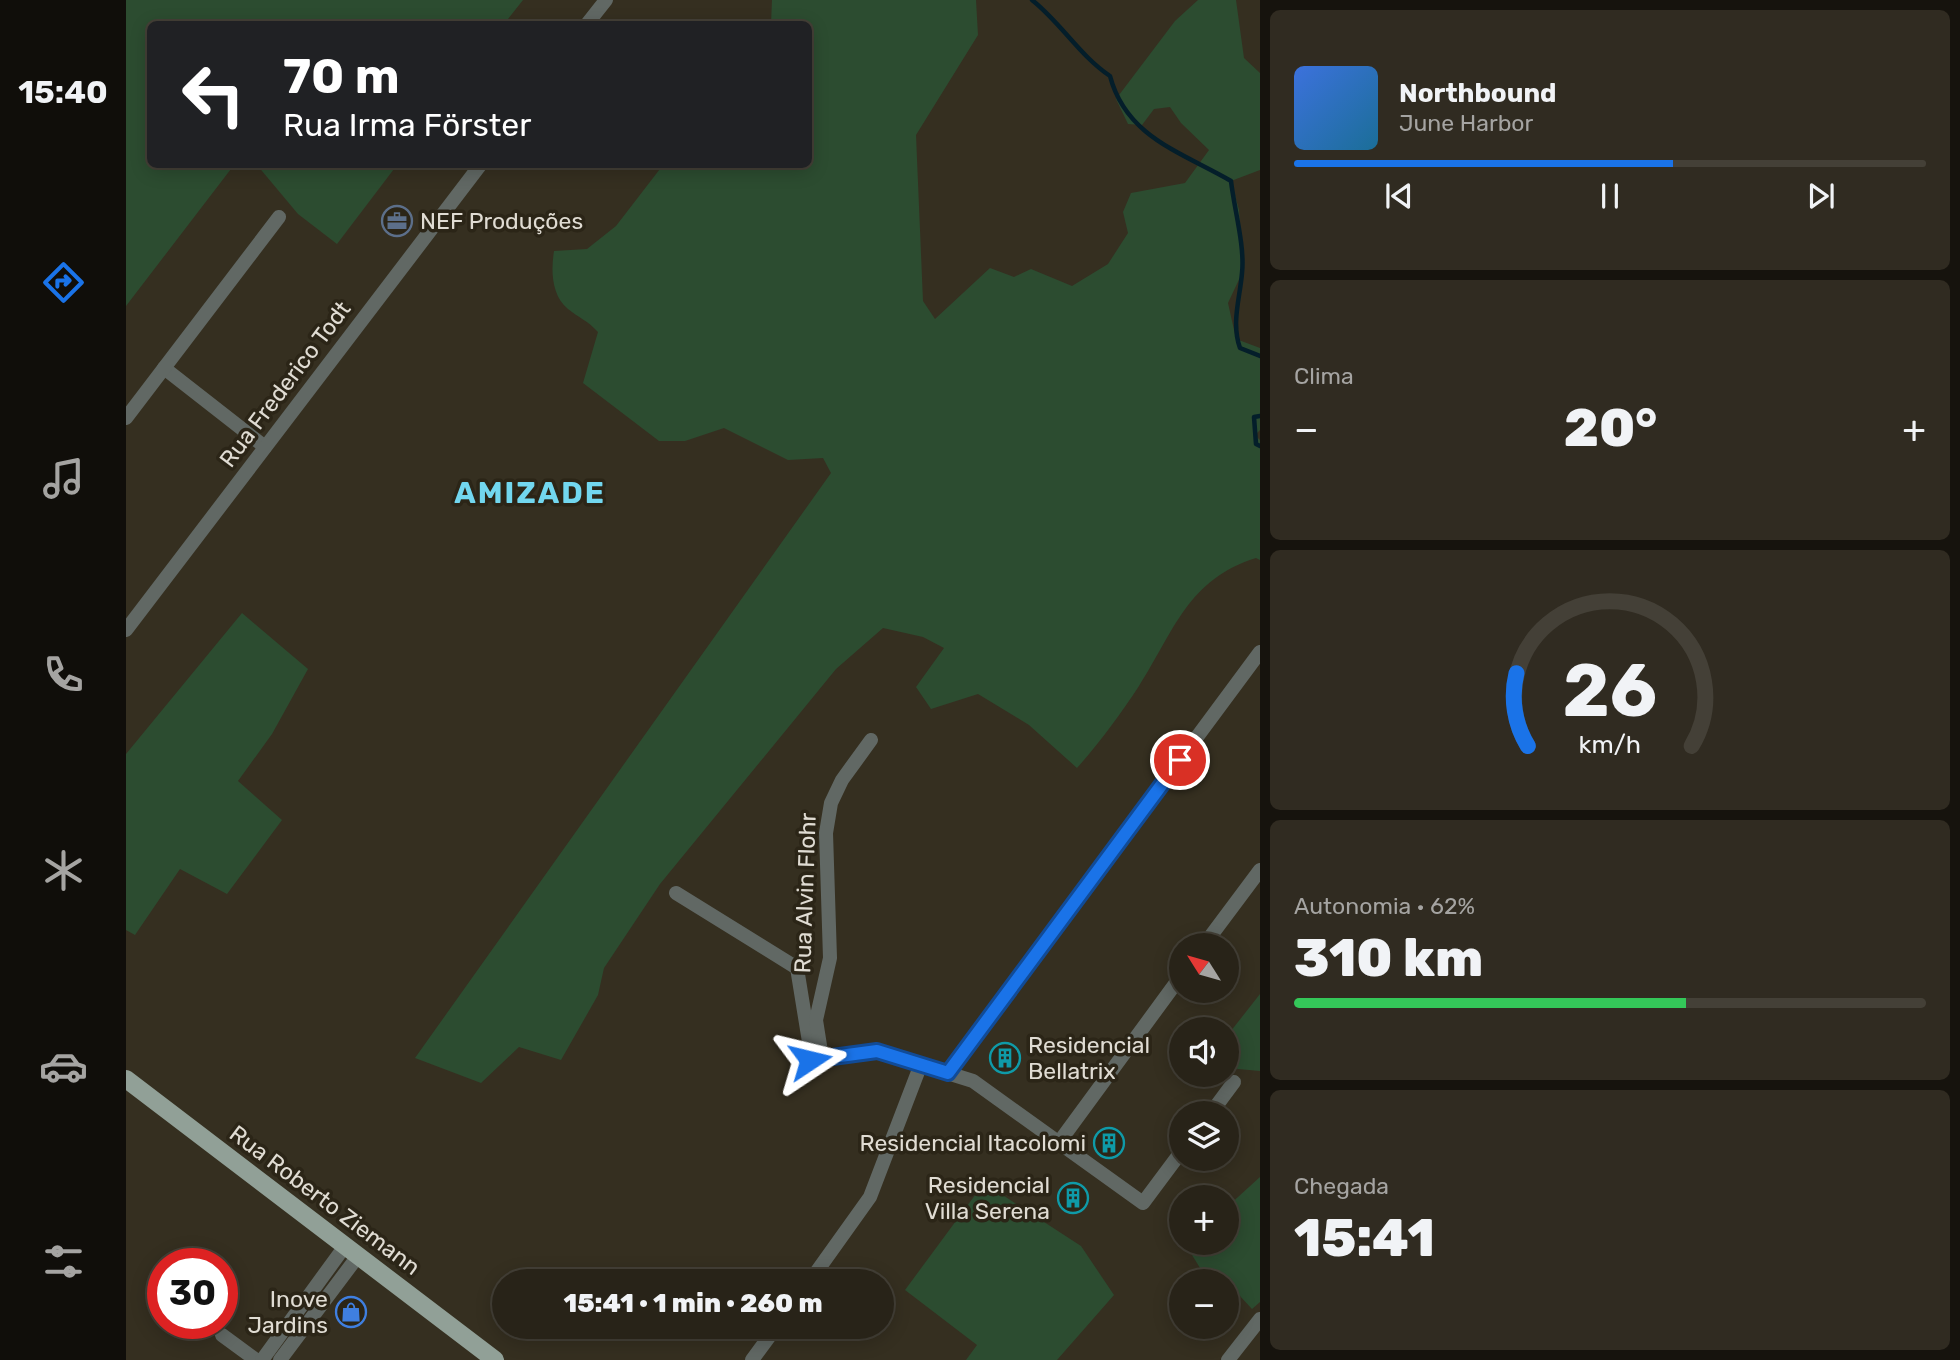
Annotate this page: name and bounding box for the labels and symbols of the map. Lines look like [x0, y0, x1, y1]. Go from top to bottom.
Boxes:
office icon: NEF Produções [380, 204, 414, 238]
place label: NEF Produções [420, 207, 583, 235]
street label: Rua Frederico Todt [213, 295, 357, 473]
district label: AMIZADE [454, 475, 606, 511]
pin [1150, 730, 1210, 790]
street label: Rua Alvin Flohr [788, 812, 822, 974]
north arrow [1169, 933, 1239, 1003]
position arrow [773, 1023, 847, 1097]
place label: Residencial Bellatrix [1028, 1031, 1150, 1085]
building icon: Residencial Bellatrix [988, 1041, 1022, 1075]
street label: Rua Roberto Ziemann [224, 1119, 426, 1281]
building icon: Residencial Itacolomi [1092, 1126, 1126, 1160]
place label: Residencial Itacolomi [860, 1129, 1086, 1157]
place label: Residencial Villa Serena [925, 1171, 1050, 1225]
building icon: Residencial Villa Serena [1056, 1181, 1090, 1215]
speed limit sign: 30 [147, 1248, 238, 1339]
place label: Inove Jardins [247, 1285, 328, 1339]
shop icon: Inove Jardins [334, 1295, 368, 1329]

